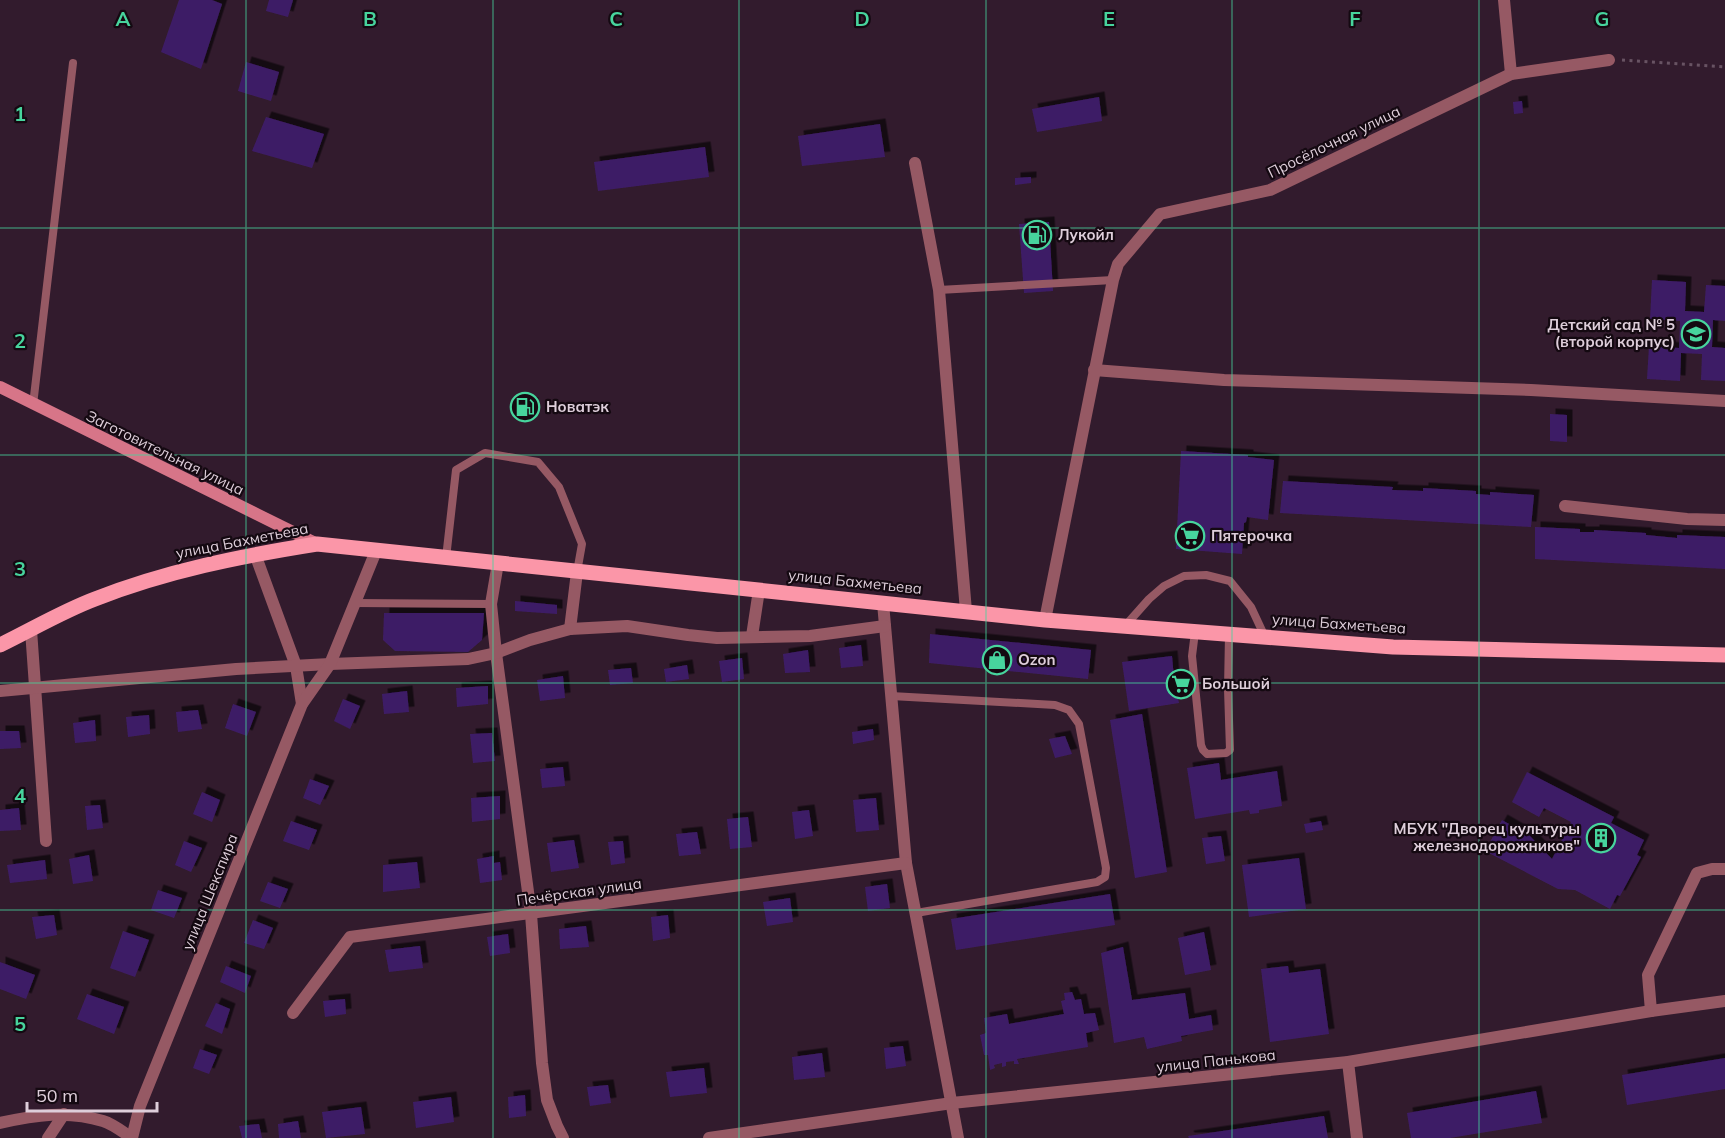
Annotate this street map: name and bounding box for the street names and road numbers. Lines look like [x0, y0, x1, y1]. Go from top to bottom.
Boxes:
street label: Просёлочная улица [1264, 101, 1403, 182]
street label: Заготовительная улица [83, 406, 247, 499]
street label: улица Бахметьева [174, 518, 310, 563]
street label: улица Бахметьева [787, 565, 923, 598]
street label: улица Бахметьева [1271, 609, 1407, 638]
street label: улица Шекспира [178, 831, 242, 953]
street label: Печёрская улица [515, 873, 643, 910]
street label: улица Панькова [1155, 1045, 1276, 1076]

